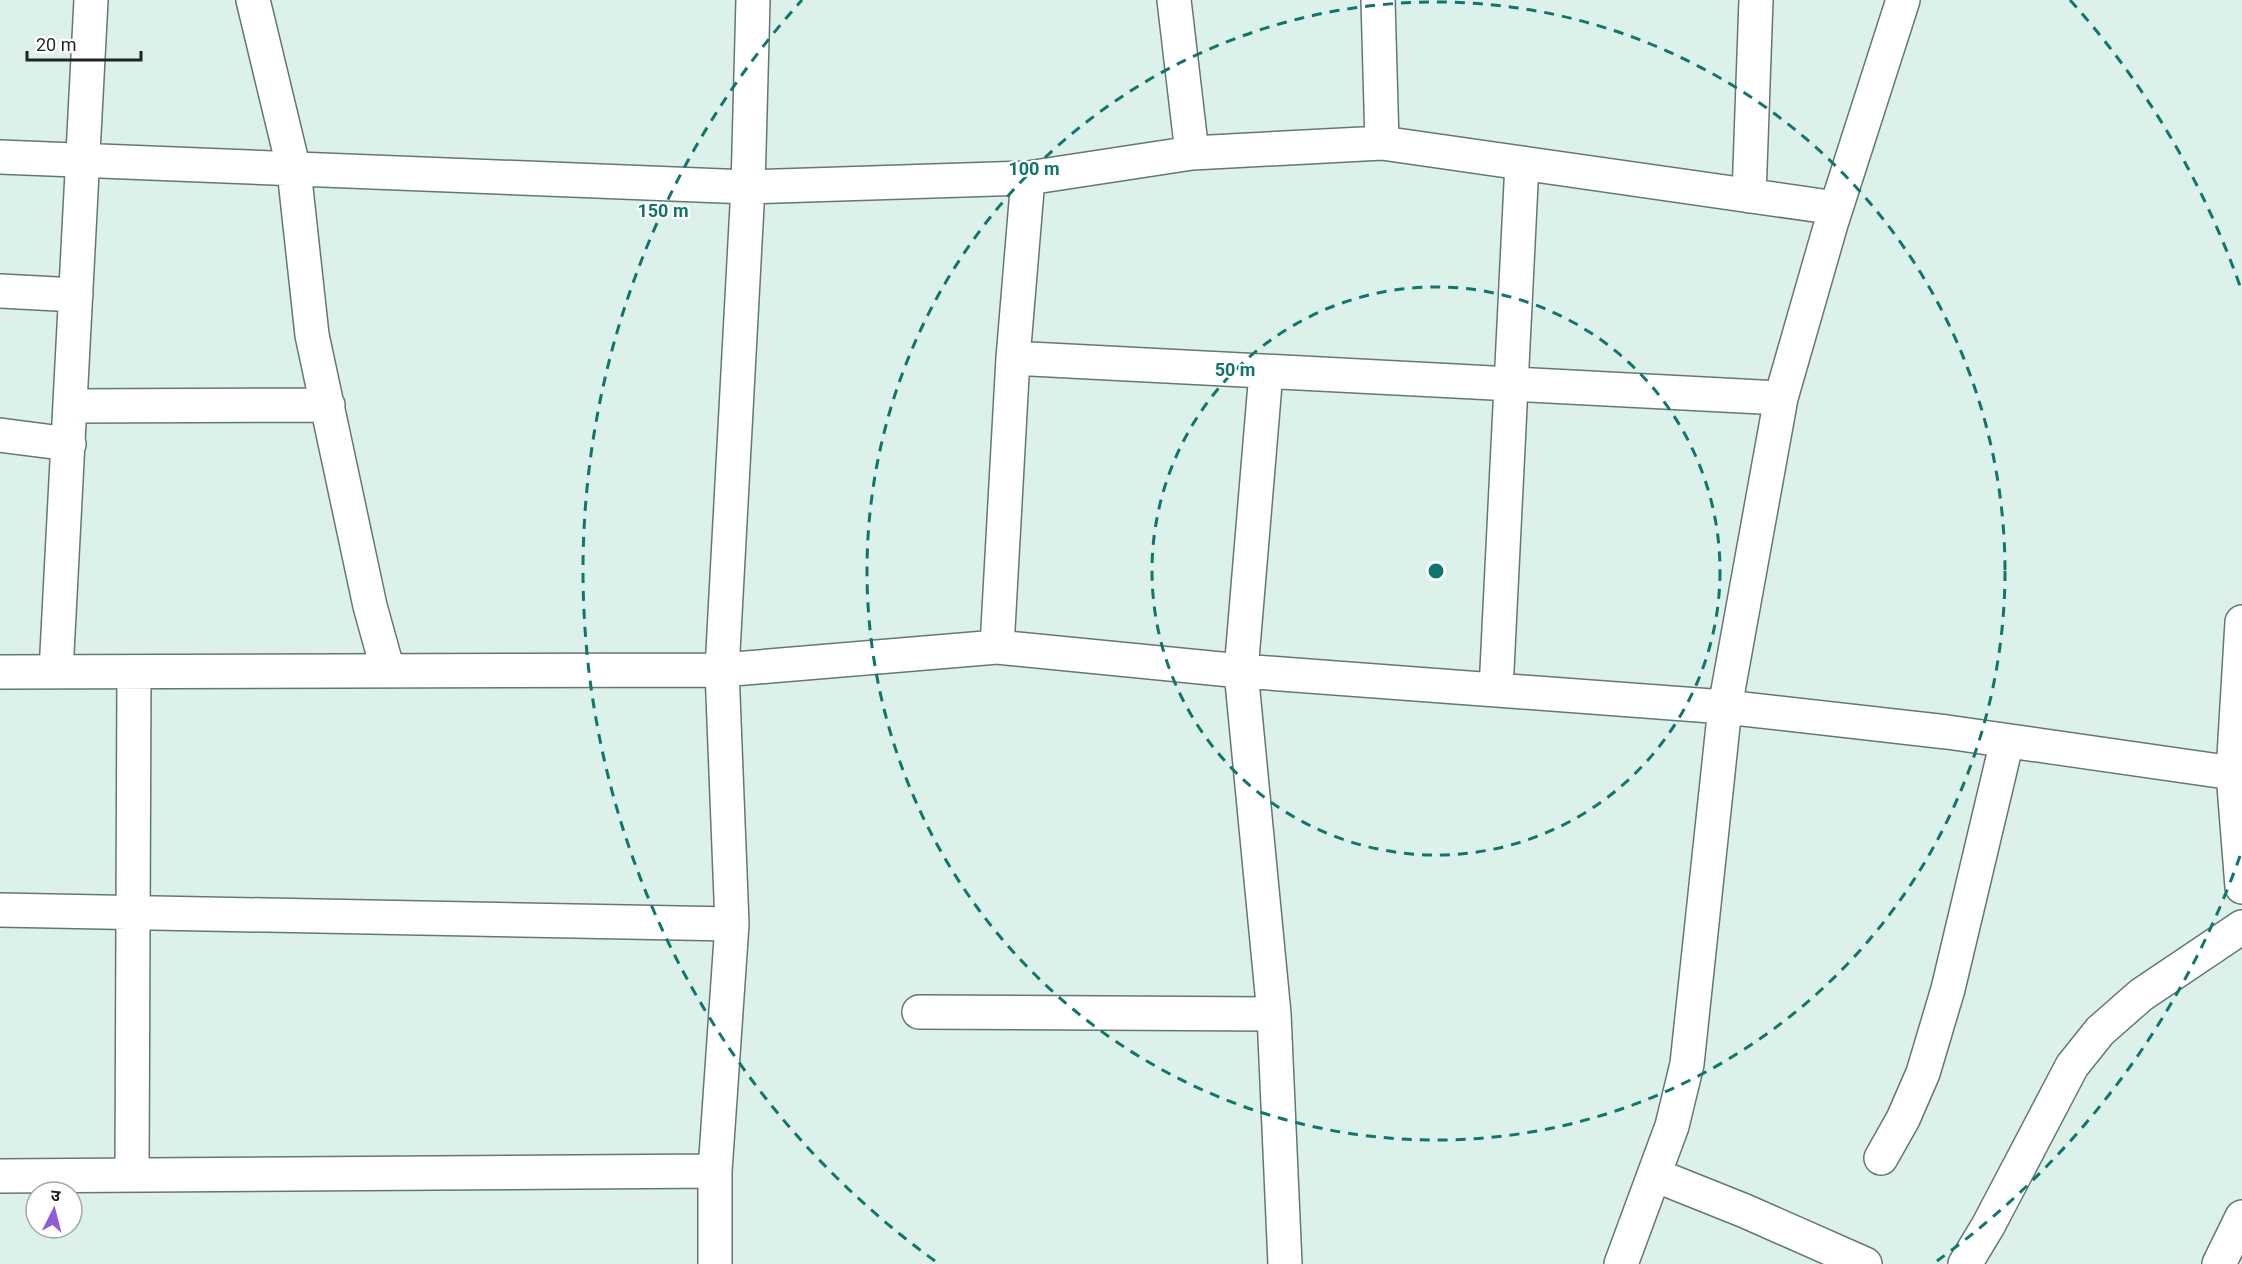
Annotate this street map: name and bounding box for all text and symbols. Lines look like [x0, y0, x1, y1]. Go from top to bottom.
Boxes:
scale bar [27, 24, 141, 62]
text: 20 m [36, 34, 76, 55]
text: 100 m [1008, 158, 1060, 179]
text: 150 m [637, 200, 689, 221]
text: 50 m [1215, 359, 1255, 380]
centre of rings [1426, 561, 1446, 581]
north arrow [24, 1180, 84, 1240]
text: उ [50, 1186, 62, 1206]

